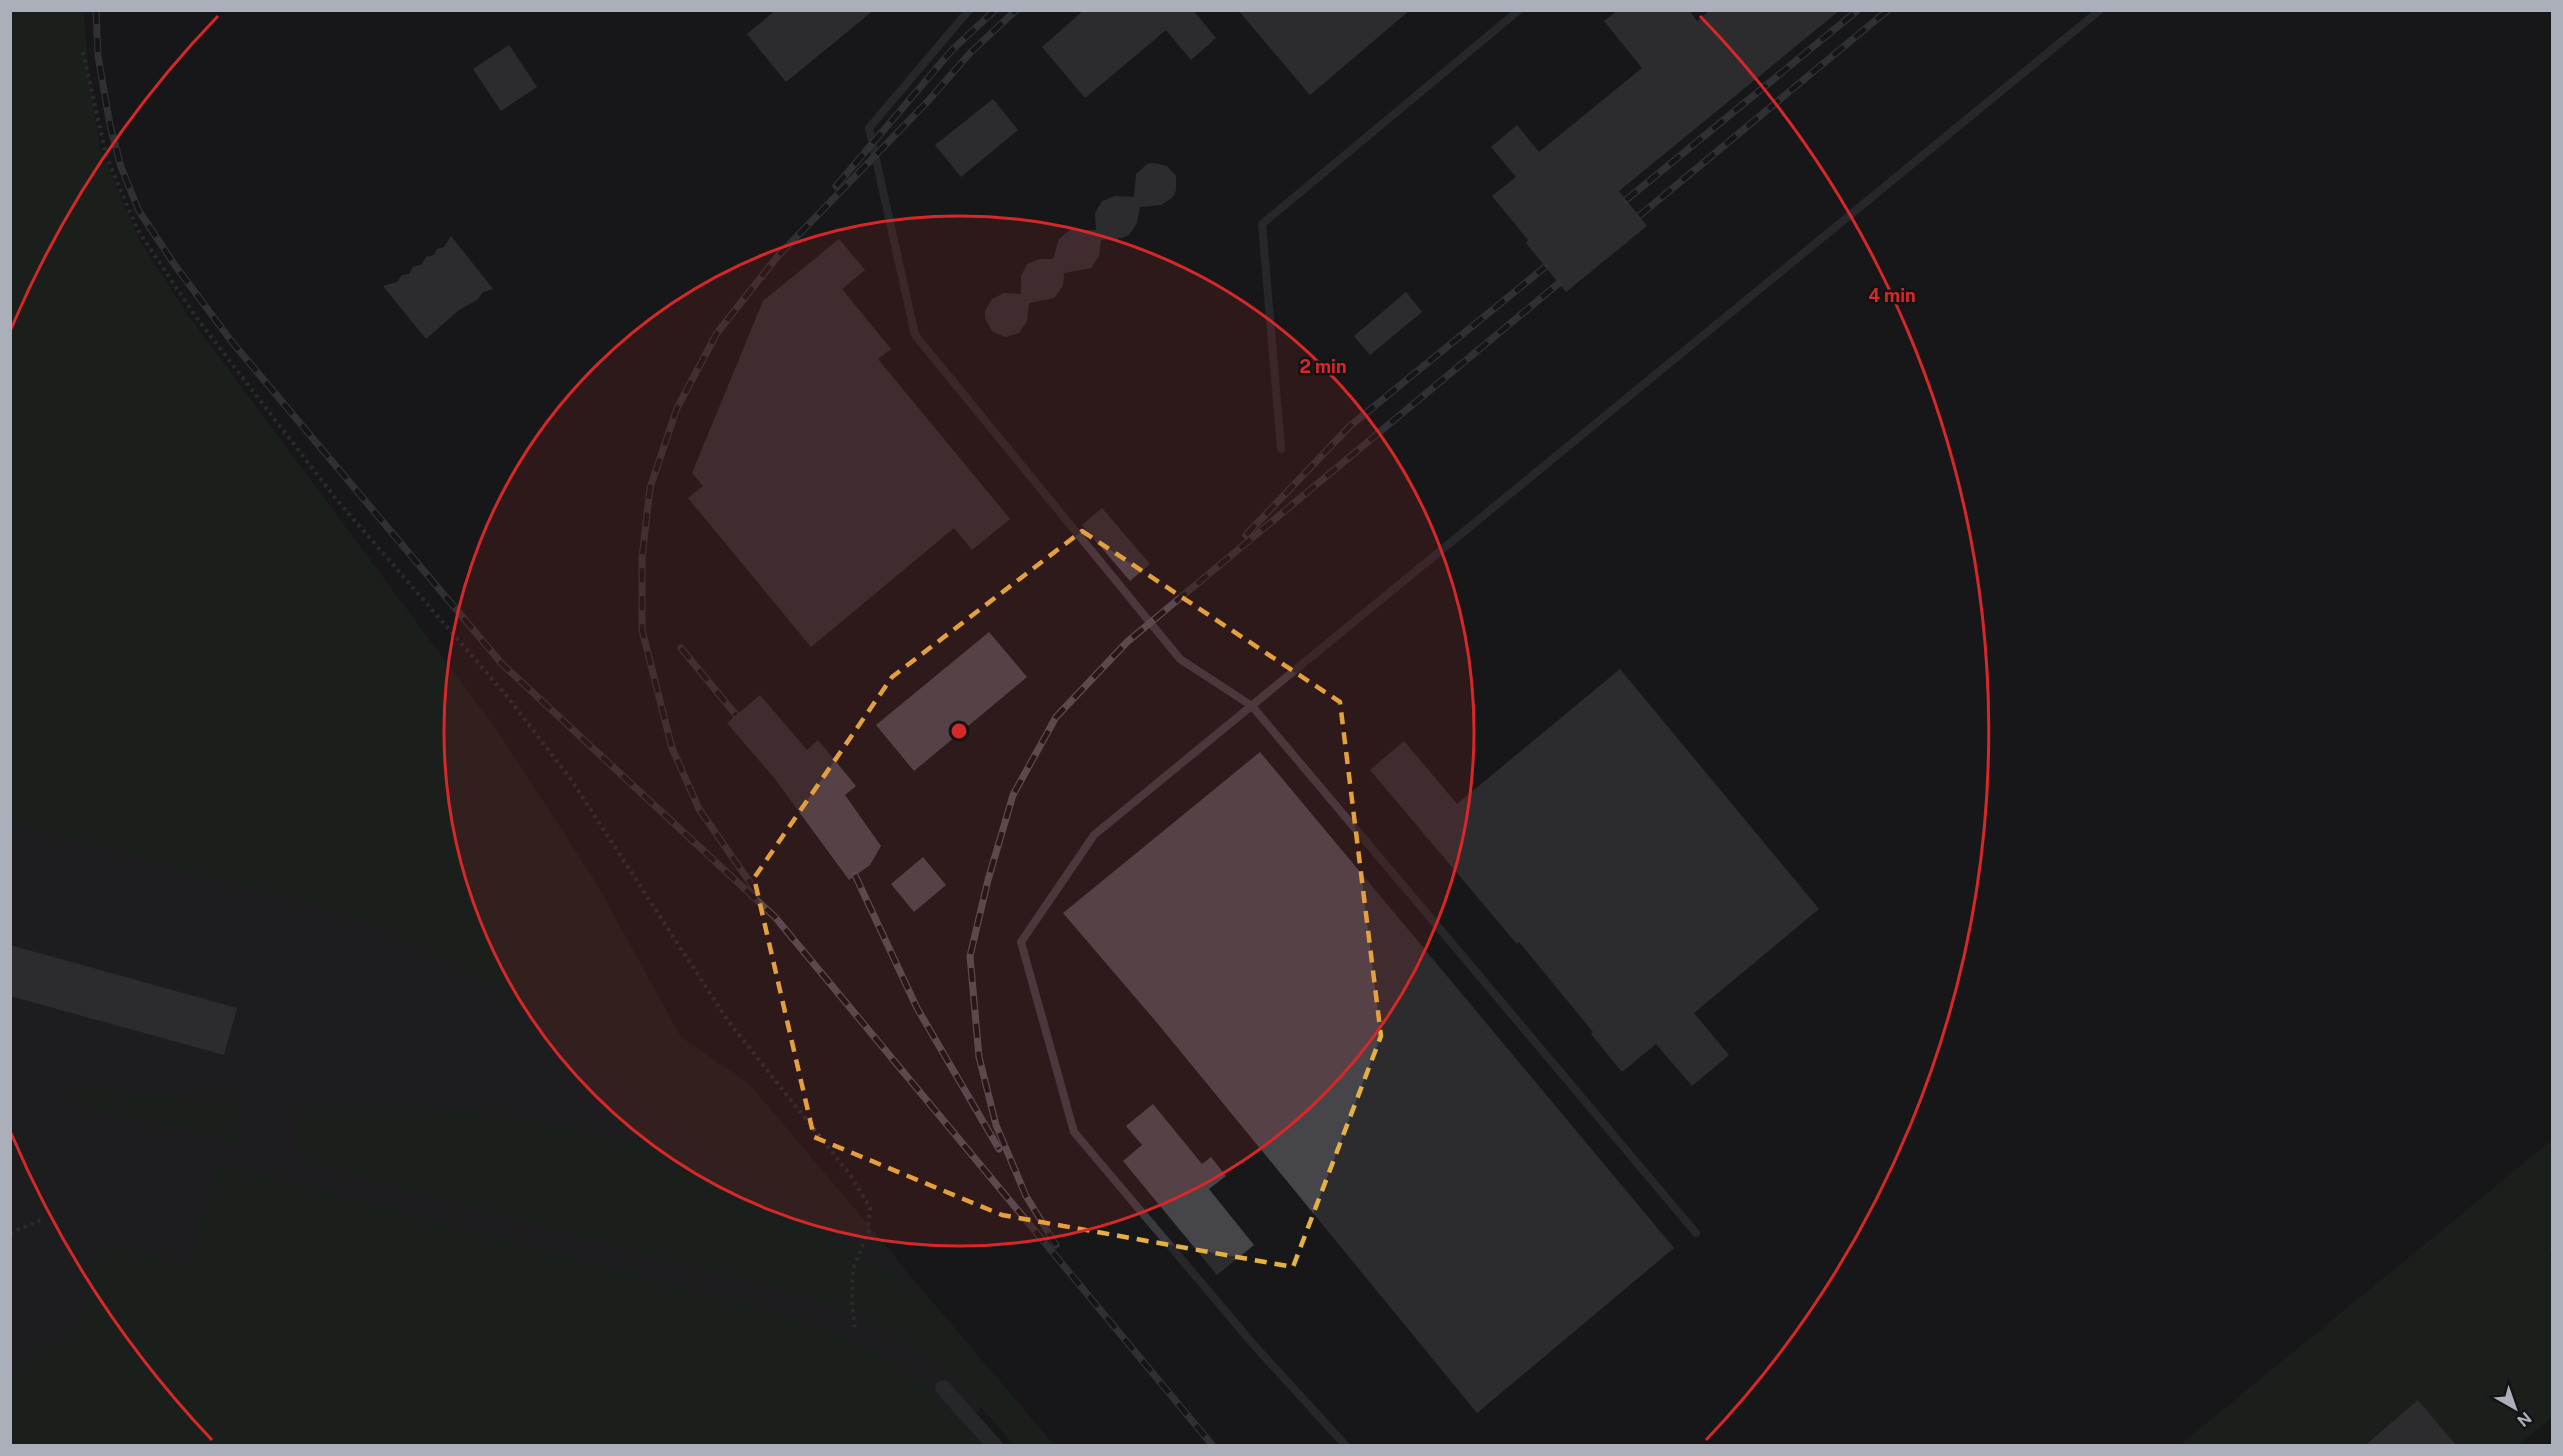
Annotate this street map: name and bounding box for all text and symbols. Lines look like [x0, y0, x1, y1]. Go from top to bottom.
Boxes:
text: 4 min [1868, 285, 1916, 306]
text: 2 min [1299, 356, 1347, 377]
centre of rings [949, 721, 969, 741]
north arrow [2485, 1378, 2545, 1438]
text: N [2513, 1408, 2535, 1430]

